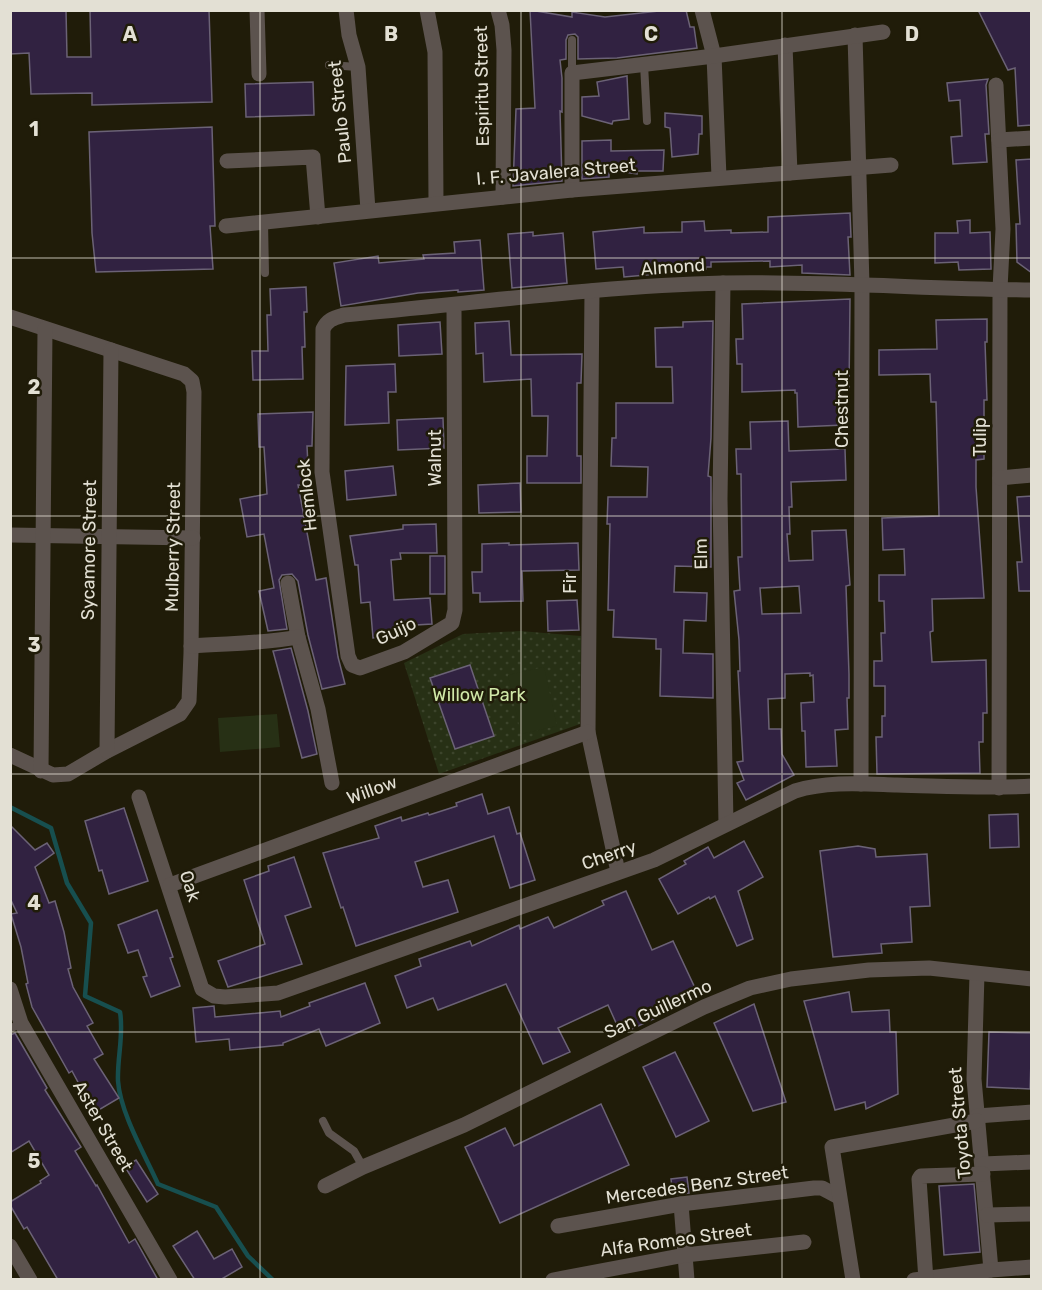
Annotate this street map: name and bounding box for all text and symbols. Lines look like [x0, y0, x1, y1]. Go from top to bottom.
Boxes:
text: A [123, 22, 138, 46]
text: B [384, 22, 398, 46]
text: C [644, 22, 658, 46]
text: D [905, 22, 919, 46]
street label: Espiritu Street [470, 25, 494, 147]
street label: Paulo Street [324, 59, 356, 165]
text: 1 [29, 117, 39, 141]
street label: I. F. Javalera Street [475, 154, 637, 190]
street label: Almond [640, 254, 706, 280]
street label: Chestnut [831, 370, 853, 448]
text: 2 [28, 375, 41, 399]
street label: Tulip [969, 417, 991, 457]
street label: Walnut [424, 429, 446, 487]
street label: Hemlock [292, 457, 322, 532]
street label: Sycamore Street [77, 480, 101, 620]
street label: Mulberry Street [161, 482, 185, 612]
street label: Elm [690, 538, 712, 570]
street label: Fir [559, 572, 581, 594]
street label: Guijo [372, 612, 420, 650]
text: 3 [27, 633, 41, 657]
park label: Willow Park [432, 684, 526, 706]
street label: Willow [344, 771, 400, 809]
street label: Cherry [579, 835, 639, 875]
street label: Oak [175, 868, 206, 905]
text: 4 [27, 891, 41, 915]
street label: San Guillermo [601, 975, 715, 1043]
street label: Toyota Street [944, 1066, 976, 1180]
street label: Aster Street [68, 1077, 138, 1175]
text: 5 [28, 1149, 41, 1173]
street label: Mercedes Benz Street [604, 1161, 790, 1209]
street label: Alfa Romeo Street [599, 1218, 753, 1262]

